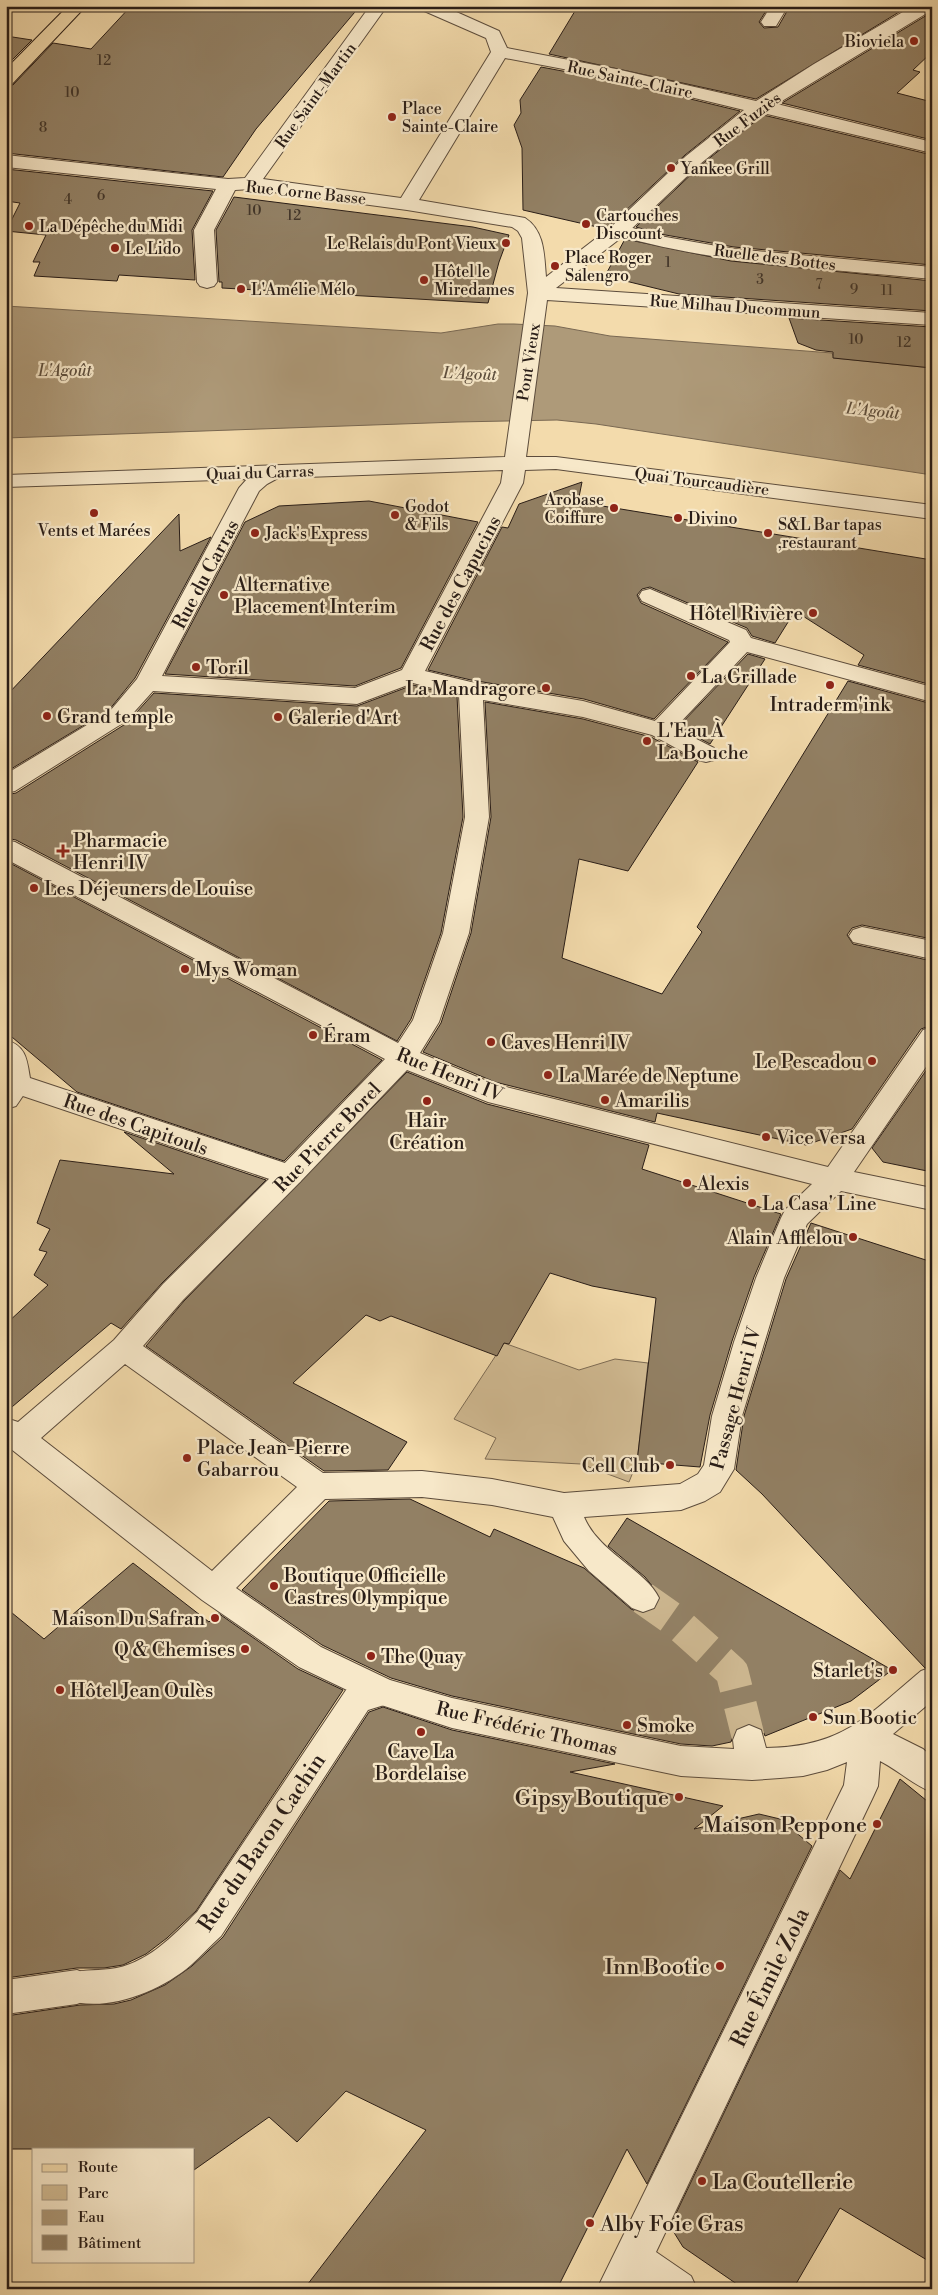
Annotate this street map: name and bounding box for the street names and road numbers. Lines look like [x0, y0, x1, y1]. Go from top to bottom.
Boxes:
street label: Rue Saint-Martin [271, 38, 361, 152]
street label: Rue Sainte-Claire [565, 57, 694, 103]
street label: Rue Fuziès [710, 88, 785, 152]
street label: Rue Corne Basse [245, 177, 367, 209]
street label: Ruelle des Bottes [713, 241, 837, 275]
street label: Rue Milhau Ducommun [649, 291, 821, 323]
street label: Pont Vieux [513, 321, 545, 402]
street label: Quai du Carras [206, 461, 314, 485]
street label: Quai Tourcaudière [633, 464, 770, 500]
street label: Rue des Capucins [415, 512, 507, 655]
street label: Rue du Carras [167, 516, 245, 633]
street label: Rue Henri IV [393, 1043, 507, 1107]
street label: Rue Pierre Borel [269, 1077, 387, 1198]
street label: Rue des Capitouls [60, 1089, 211, 1161]
street label: Passage Henri IV [705, 1324, 767, 1472]
street label: Rue Frédéric Thomas [434, 1696, 620, 1762]
street label: Rue du Baron Cachin [192, 1748, 332, 1937]
street label: Rue Émile Zola [724, 1902, 816, 2052]

